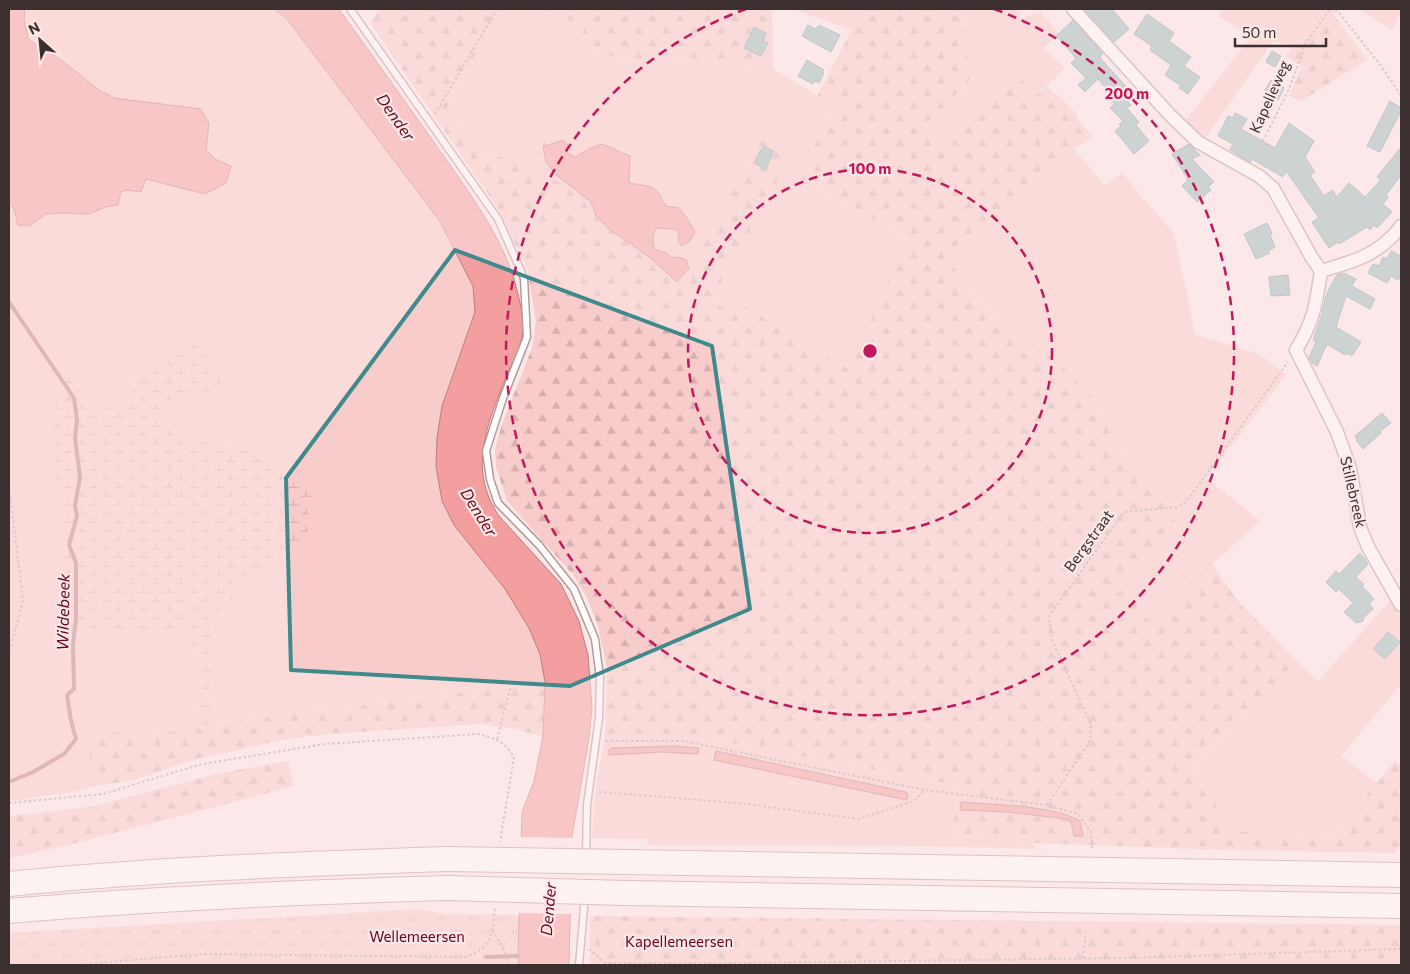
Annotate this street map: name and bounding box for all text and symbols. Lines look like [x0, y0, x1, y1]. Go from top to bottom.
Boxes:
north arrow [15, 15, 65, 65]
scale bar [1235, 15, 1326, 47]
text: N [25, 18, 42, 38]
text: 50 m [1242, 23, 1276, 41]
street label: Kapelleweg [1245, 57, 1293, 136]
text: 200 m [1105, 84, 1149, 102]
water label: Dender [373, 89, 420, 145]
text: 100 m [849, 159, 891, 177]
centre of rings [861, 342, 879, 360]
street label: Stillebreek [1337, 454, 1371, 529]
water label: Dender [457, 484, 502, 540]
street label: Bergstraat [1060, 506, 1117, 575]
water label: Wildebeek [52, 573, 73, 651]
water label: Dender [536, 881, 559, 936]
park label: Wellemeersen [369, 927, 465, 945]
park label: Kapellemeersen [625, 932, 733, 950]

